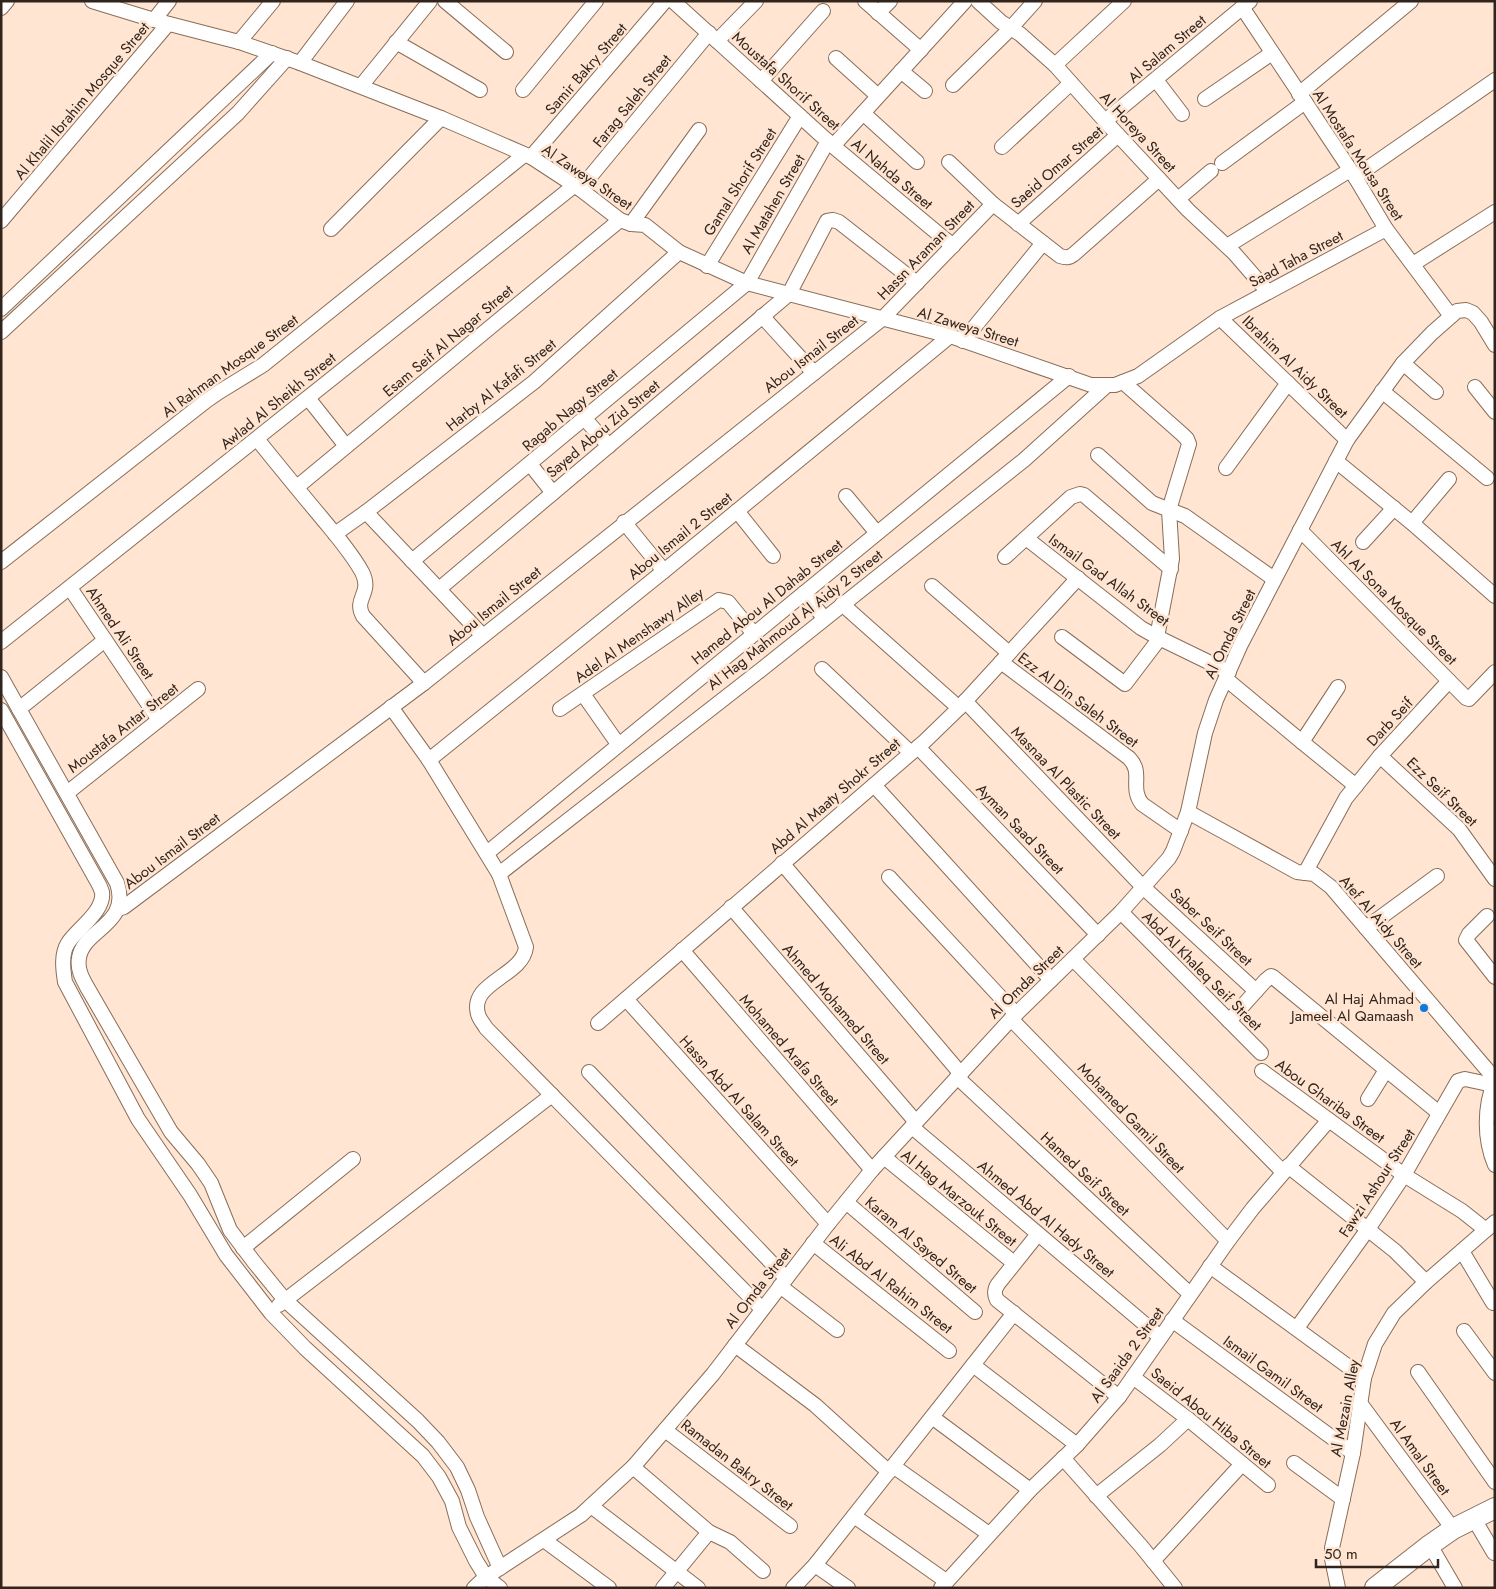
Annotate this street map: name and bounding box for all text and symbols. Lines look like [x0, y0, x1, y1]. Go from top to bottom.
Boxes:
street label: Al Salam Street [1123, 9, 1211, 88]
street label: Al Khalil Ibrahim Mosque Street [9, 17, 155, 185]
street label: Samir Bakry Street [540, 18, 632, 120]
street label: Moustafa Shorif Street [727, 26, 845, 136]
street label: Farag Saleh Street [587, 49, 677, 152]
street label: Al Mostafa Mousa Street [1307, 85, 1409, 225]
street label: Al Horeya Street [1095, 87, 1182, 178]
street label: Saeid Omar Street [1006, 120, 1108, 213]
street label: Gamal Shorif Street [698, 123, 782, 240]
street label: Al Nahda Street [846, 133, 938, 215]
street label: Al Zaweya Street [537, 139, 637, 216]
street label: Al Matahen Street [736, 150, 811, 258]
street label: Hassn Araman Street [872, 195, 980, 305]
street label: Saad Taha Street [1245, 225, 1347, 293]
street label: Esam Seif Al Nagar Street [378, 280, 518, 402]
street label: Al Zaweya Street [915, 301, 1022, 353]
street label: Al Rahman Mosque Street [157, 309, 303, 423]
street label: Abou Ismail Street [759, 310, 864, 398]
street label: Ibrahim Al Aidy Street [1237, 311, 1353, 424]
street label: Harby Al Kafafi Street [441, 333, 561, 436]
street label: Awlad Al Sheikh Street [215, 347, 341, 455]
street label: Ragab Nagy Street [517, 363, 623, 457]
street label: Sayed Abou Zid Street [541, 375, 665, 483]
street label: Abou Ismail 2 Street [623, 487, 737, 585]
street label: Ismail Gad Allah Street [1044, 529, 1174, 632]
street label: Hamed Abou Al Dahab Street [687, 534, 848, 670]
street label: Ahl Al Sona Mosque Street [1326, 534, 1462, 670]
street label: Al Hag Mahmoud Al Aidy 2 Street [703, 544, 888, 695]
street label: Abou Ismail Street [442, 561, 546, 651]
street label: Ahmed Ali Street [81, 582, 159, 684]
street label: Adel Al Menshawy Alley [570, 582, 708, 688]
street label: Al Omda Street [1199, 585, 1261, 683]
street label: Ezz Al Din Saleh Street [1013, 647, 1143, 753]
street label: Moustafa Antar Street [63, 677, 183, 778]
street label: Darb Seif [1362, 692, 1419, 751]
street label: Masnaa Al Plastic Street [1006, 721, 1126, 845]
street label: Abd Al Maaty Shokr Street [765, 733, 906, 859]
street label: Ezz Seif Street [1401, 752, 1483, 832]
street label: Ayman Saad Street [971, 779, 1069, 880]
street label: Abou Ismail Street [119, 807, 225, 894]
street label: Atef Al Aidy Street [1334, 871, 1428, 974]
street label: Saber Seif Street [1165, 883, 1257, 971]
street label: Abd Al Khaleq Seif Street [1137, 906, 1267, 1036]
street label: Ahmed Mohamed Street [777, 939, 895, 1070]
street label: Al Omda Street [983, 940, 1069, 1024]
place label: Al Haj Ahmad Jameel Al Qamaash [1289, 988, 1414, 1027]
street label: Mohamed Arafa Street [734, 989, 844, 1111]
marker: Al Haj Ahmad Jameel Al Qamaash [1418, 1002, 1430, 1014]
street label: Hassn Abd Al Salam Street [674, 1031, 804, 1172]
street label: Abou Ghariba Street [1271, 1054, 1390, 1149]
street label: Mohamed Gamil Street [1072, 1058, 1190, 1178]
street label: Fawzi Ashour Street [1334, 1124, 1421, 1242]
street label: Hamed Seif Street [1036, 1127, 1135, 1221]
street label: Al Hag Marzouk Street [896, 1144, 1022, 1252]
street label: Ahmed Abd Al Hady Street [973, 1155, 1120, 1283]
street label: Karam Al Sayed Street [860, 1191, 982, 1299]
street label: Ali Abd Al Rahim Street [825, 1229, 957, 1339]
street label: Al Omda Street [719, 1243, 797, 1333]
street label: Al Saaida 2 Street [1085, 1302, 1169, 1407]
street label: Ismail Gamil Street [1219, 1330, 1328, 1418]
street label: Al Mezain Alley [1325, 1357, 1365, 1459]
street label: Saeid Abou Hiba Street [1146, 1362, 1276, 1474]
street label: Ramadan Bakry Street [676, 1414, 798, 1516]
street label: Al Amal Street [1385, 1414, 1456, 1500]
scale bar [1316, 1536, 1438, 1568]
text: 50 m [1324, 1543, 1358, 1565]

